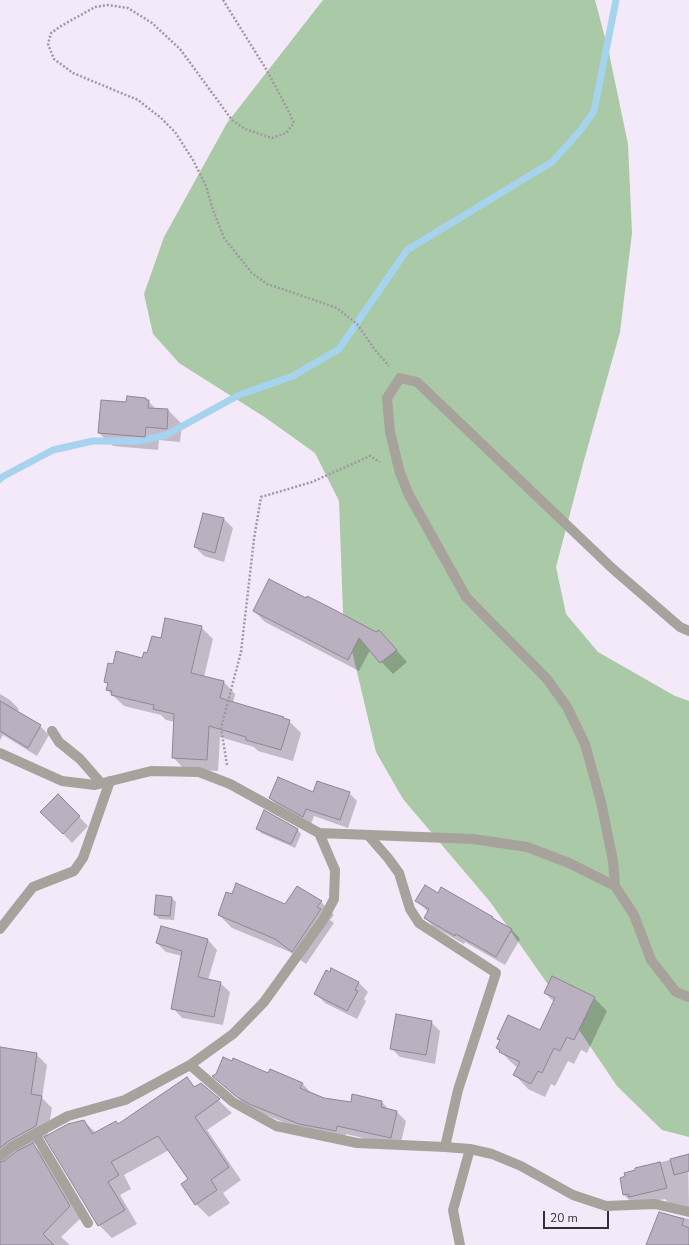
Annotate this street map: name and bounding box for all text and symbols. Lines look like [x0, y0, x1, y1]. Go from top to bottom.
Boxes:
scale bar [545, 1203, 611, 1229]
text: 20 m [550, 1210, 578, 1226]

